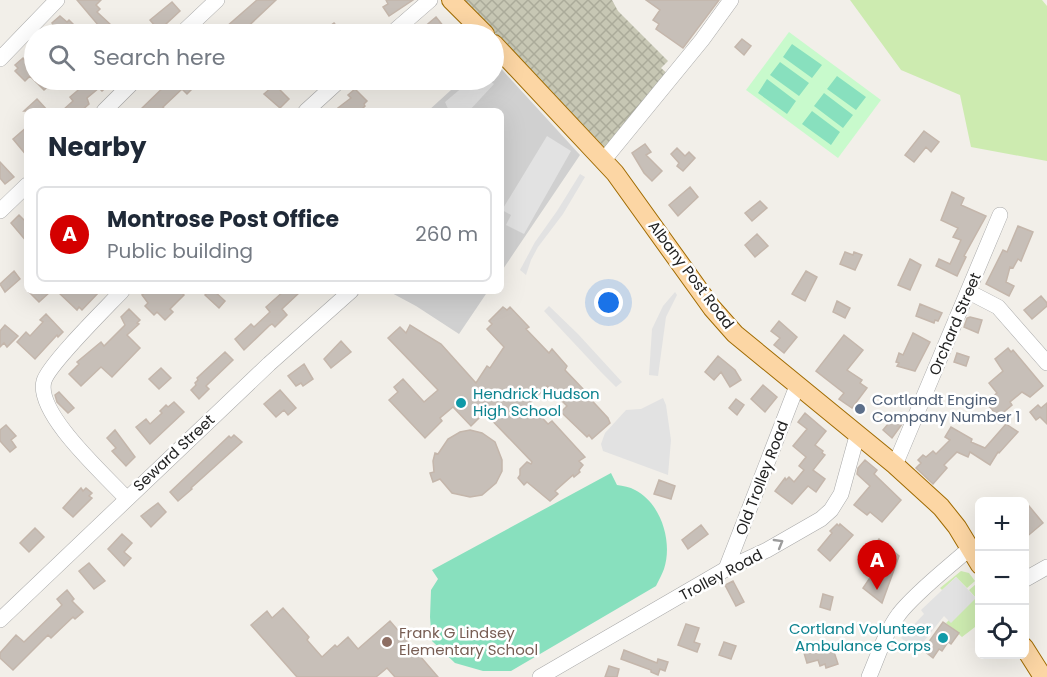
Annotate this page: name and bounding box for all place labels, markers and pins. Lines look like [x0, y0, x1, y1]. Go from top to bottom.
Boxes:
place label: Hendrick Hudson High School [473, 383, 600, 421]
place label: Cortlandt Engine Company Number 1 [872, 389, 1020, 427]
marker: Hendrick Hudson High School [454, 396, 468, 410]
marker: Cortlandt Engine Company Number 1 [853, 402, 867, 416]
pin: A [858, 540, 896, 590]
place label: Cortland Volunteer Ambulance Corps [789, 618, 931, 656]
place label: Frank G Lindsey Elementary School [399, 622, 538, 660]
marker: Cortland Volunteer Ambulance Corps [936, 631, 950, 645]
marker: Frank G Lindsey Elementary School [380, 635, 394, 649]

